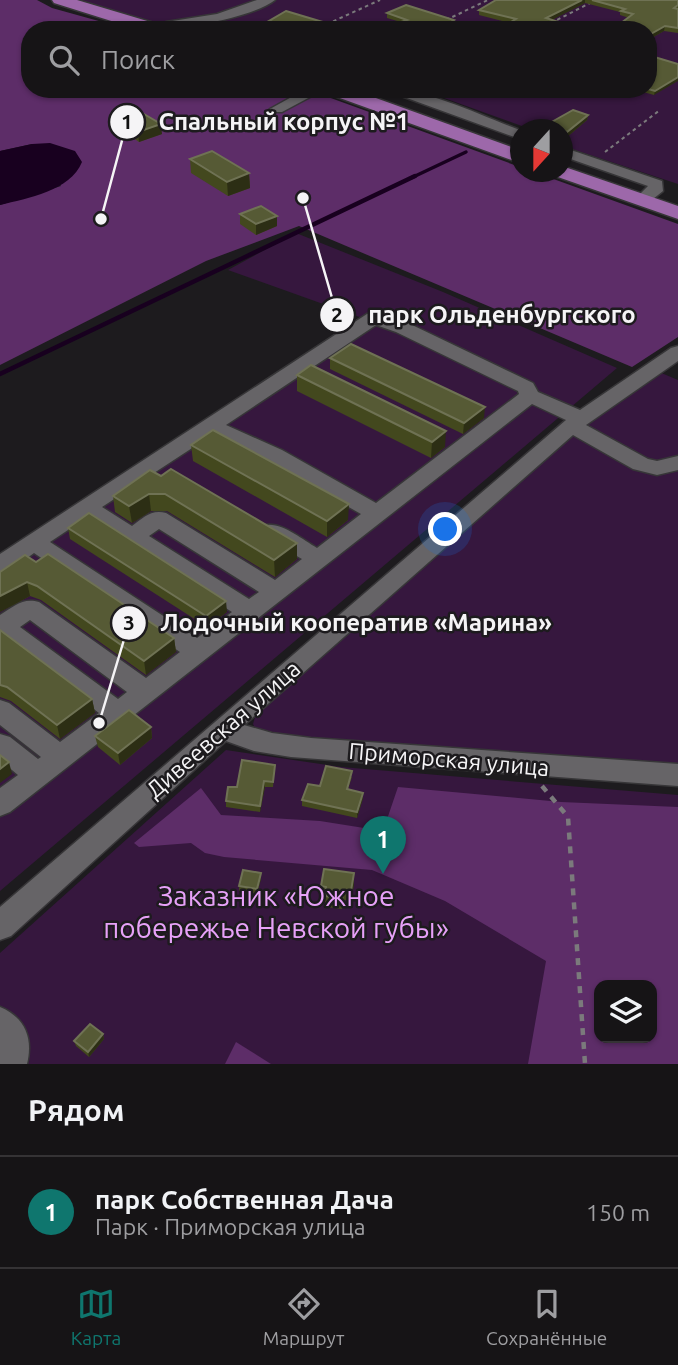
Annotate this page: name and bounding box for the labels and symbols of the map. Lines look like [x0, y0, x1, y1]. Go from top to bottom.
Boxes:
callout: Спальный корпус №1 [110, 99, 423, 144]
text: Спальный корпус №1 [159, 108, 409, 135]
text: 1 [121, 109, 133, 133]
north arrow [510, 119, 573, 182]
callout: парк Ольденбургского [319, 292, 650, 337]
text: парк Ольденбургского [368, 301, 636, 328]
text: 2 [331, 302, 343, 326]
your location [428, 512, 462, 546]
callout: Лодочный кооператив «Марина» [111, 600, 566, 645]
text: Лодочный кооператив «Марина» [160, 609, 552, 636]
text: 3 [123, 610, 135, 634]
street label: Дивеевская улица [141, 655, 305, 803]
street label: Приморская улица [348, 738, 550, 780]
pin: 1 [360, 816, 406, 874]
park label: Заказник «Южное побережье Невской губы» [103, 880, 449, 943]

